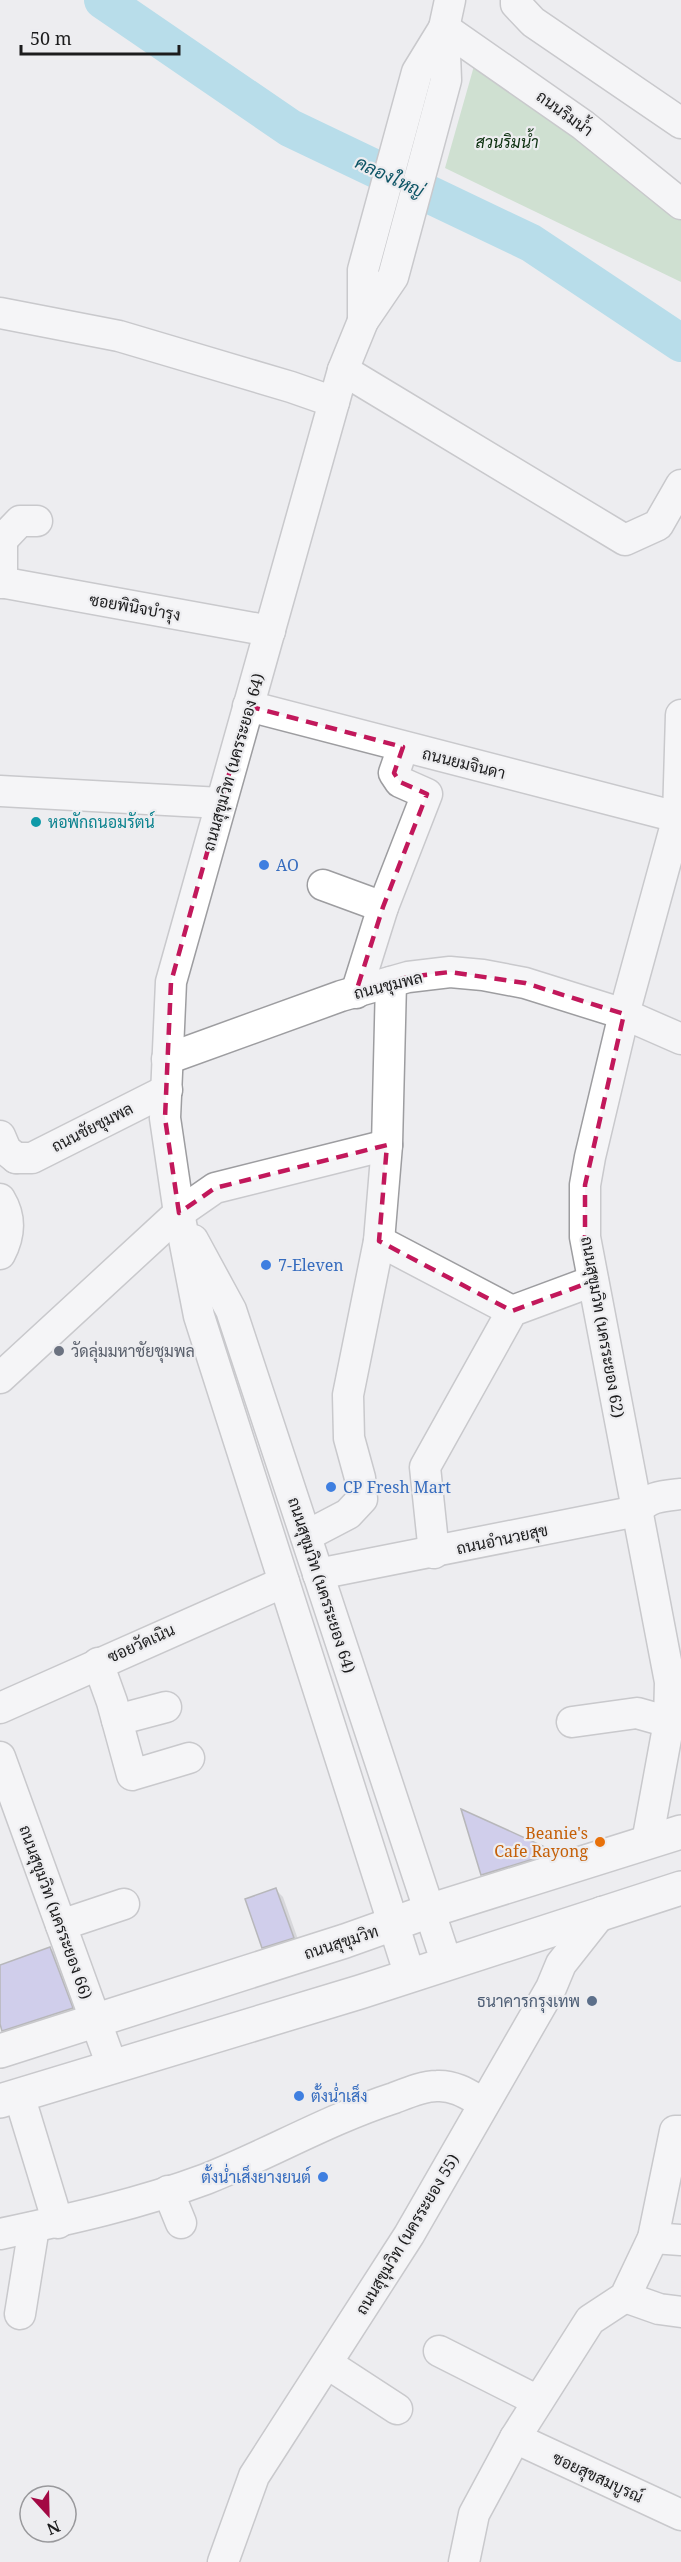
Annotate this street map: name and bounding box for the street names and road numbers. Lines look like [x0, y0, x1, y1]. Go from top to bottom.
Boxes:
street label: ถนนริมน้ำ [532, 83, 600, 141]
street label: ซอยพินิจบำรุง [88, 588, 182, 627]
street label: ถนนสุขุมวิท (นครระยอง 64) [197, 671, 270, 854]
street label: ถนนยมจินดา [420, 742, 508, 784]
street label: ถนนชุมพล [351, 966, 425, 1005]
street label: ถนนชัยชุมพล [47, 1097, 137, 1158]
street label: ถนนสุขุมวิท (นครระยอง 62) [575, 1235, 630, 1420]
street label: ถนนสุขุมวิท (นครระยอง 64) [282, 1494, 361, 1676]
street label: ถนนอำนวยสุข [454, 1519, 550, 1560]
street label: ซอยวัดเนิน [104, 1618, 178, 1668]
street label: ถนนสุขุมวิท (นครระยอง 66) [13, 1822, 98, 2003]
street label: ถนนสุขุมวิท [301, 1920, 381, 1965]
street label: ถนนสุขุมวิท (นครระยอง 55) [350, 2149, 465, 2319]
street label: ซอยสุขสมบูรณ์ [549, 2445, 647, 2509]

